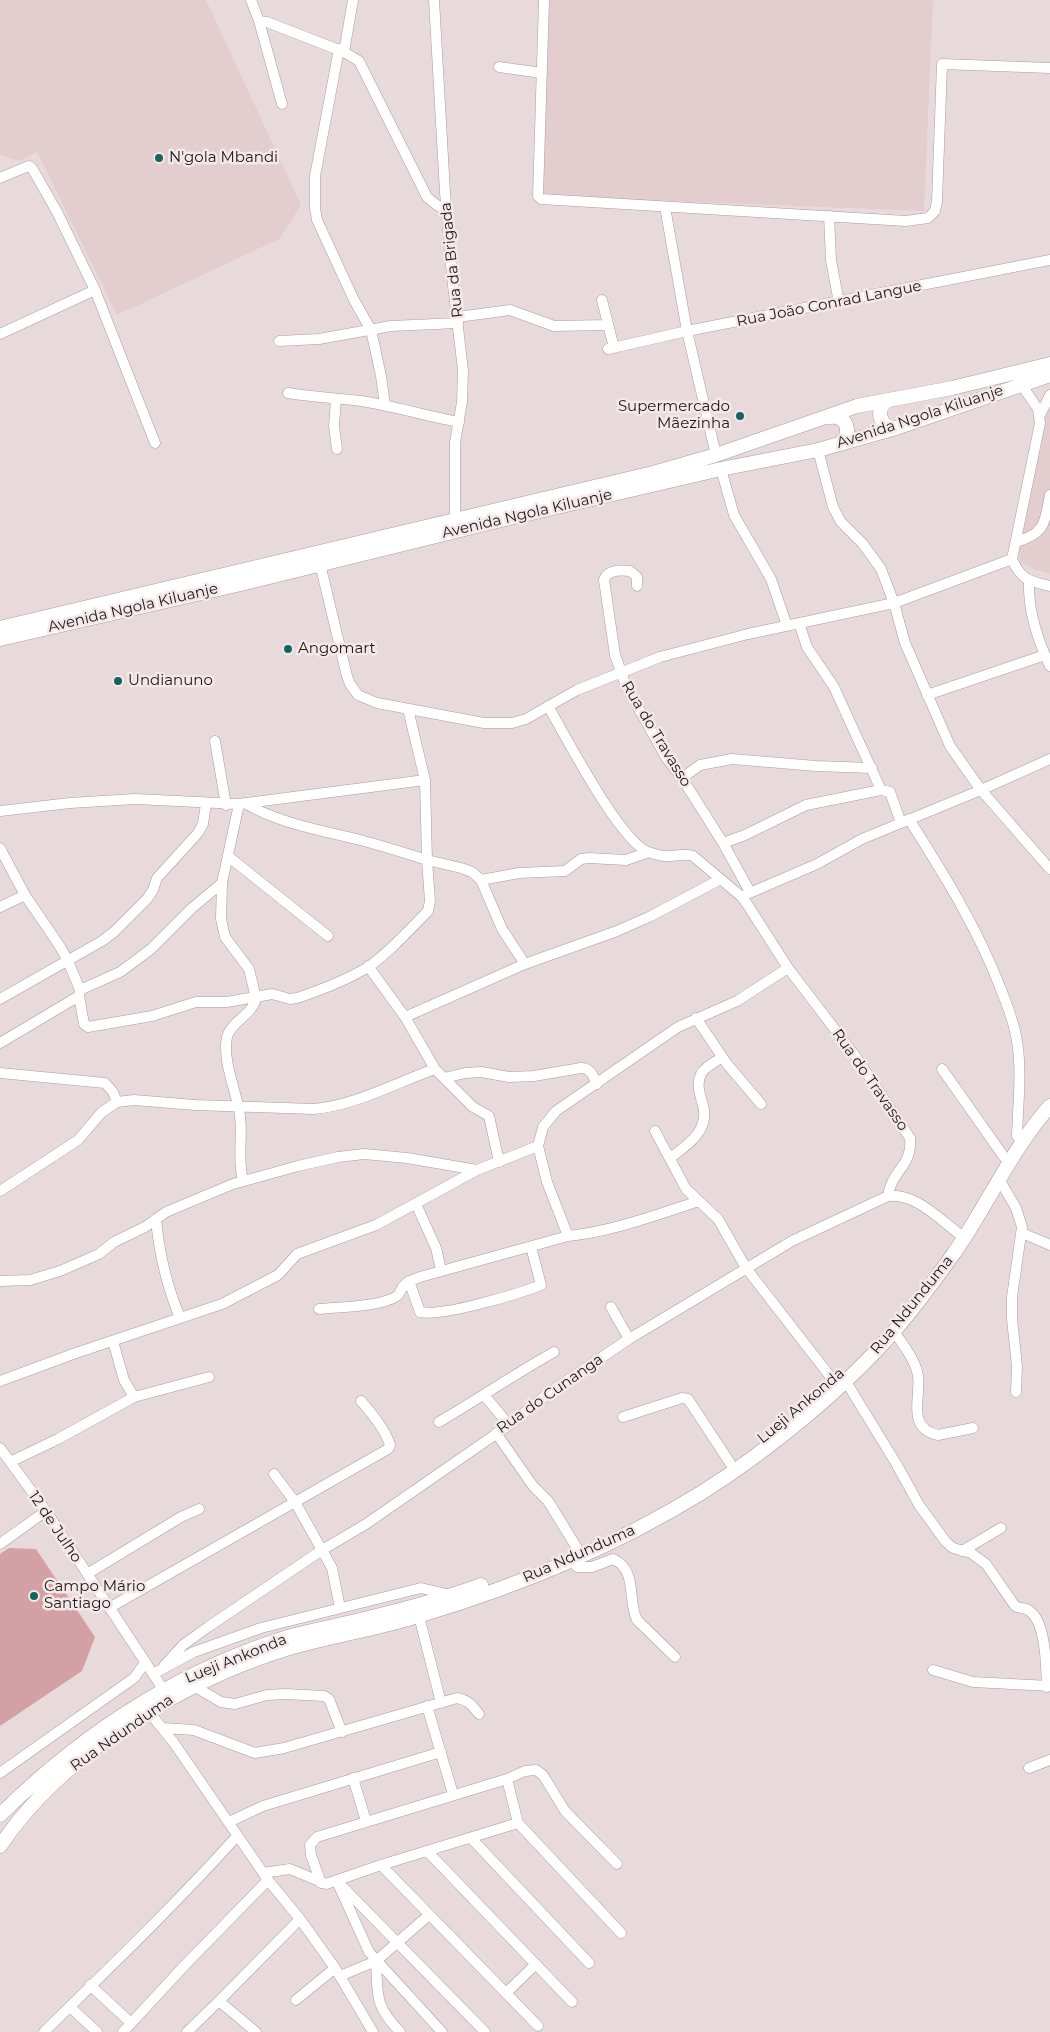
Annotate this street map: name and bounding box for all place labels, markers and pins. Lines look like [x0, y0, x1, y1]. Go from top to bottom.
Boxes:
place label: N'gola Mbandi [169, 149, 278, 167]
marker: N'gola Mbandi [153, 152, 165, 164]
place label: Supermercado Mãezinha [618, 398, 730, 433]
marker: Supermercado Mãezinha [734, 410, 746, 422]
place label: Angomart [298, 640, 376, 658]
marker: Angomart [282, 643, 294, 655]
place label: Undianuno [128, 672, 213, 690]
marker: Undianuno [112, 675, 124, 687]
place label: Campo Mário Santiago [44, 1578, 145, 1613]
marker: Campo Mário Santiago [28, 1590, 40, 1602]

